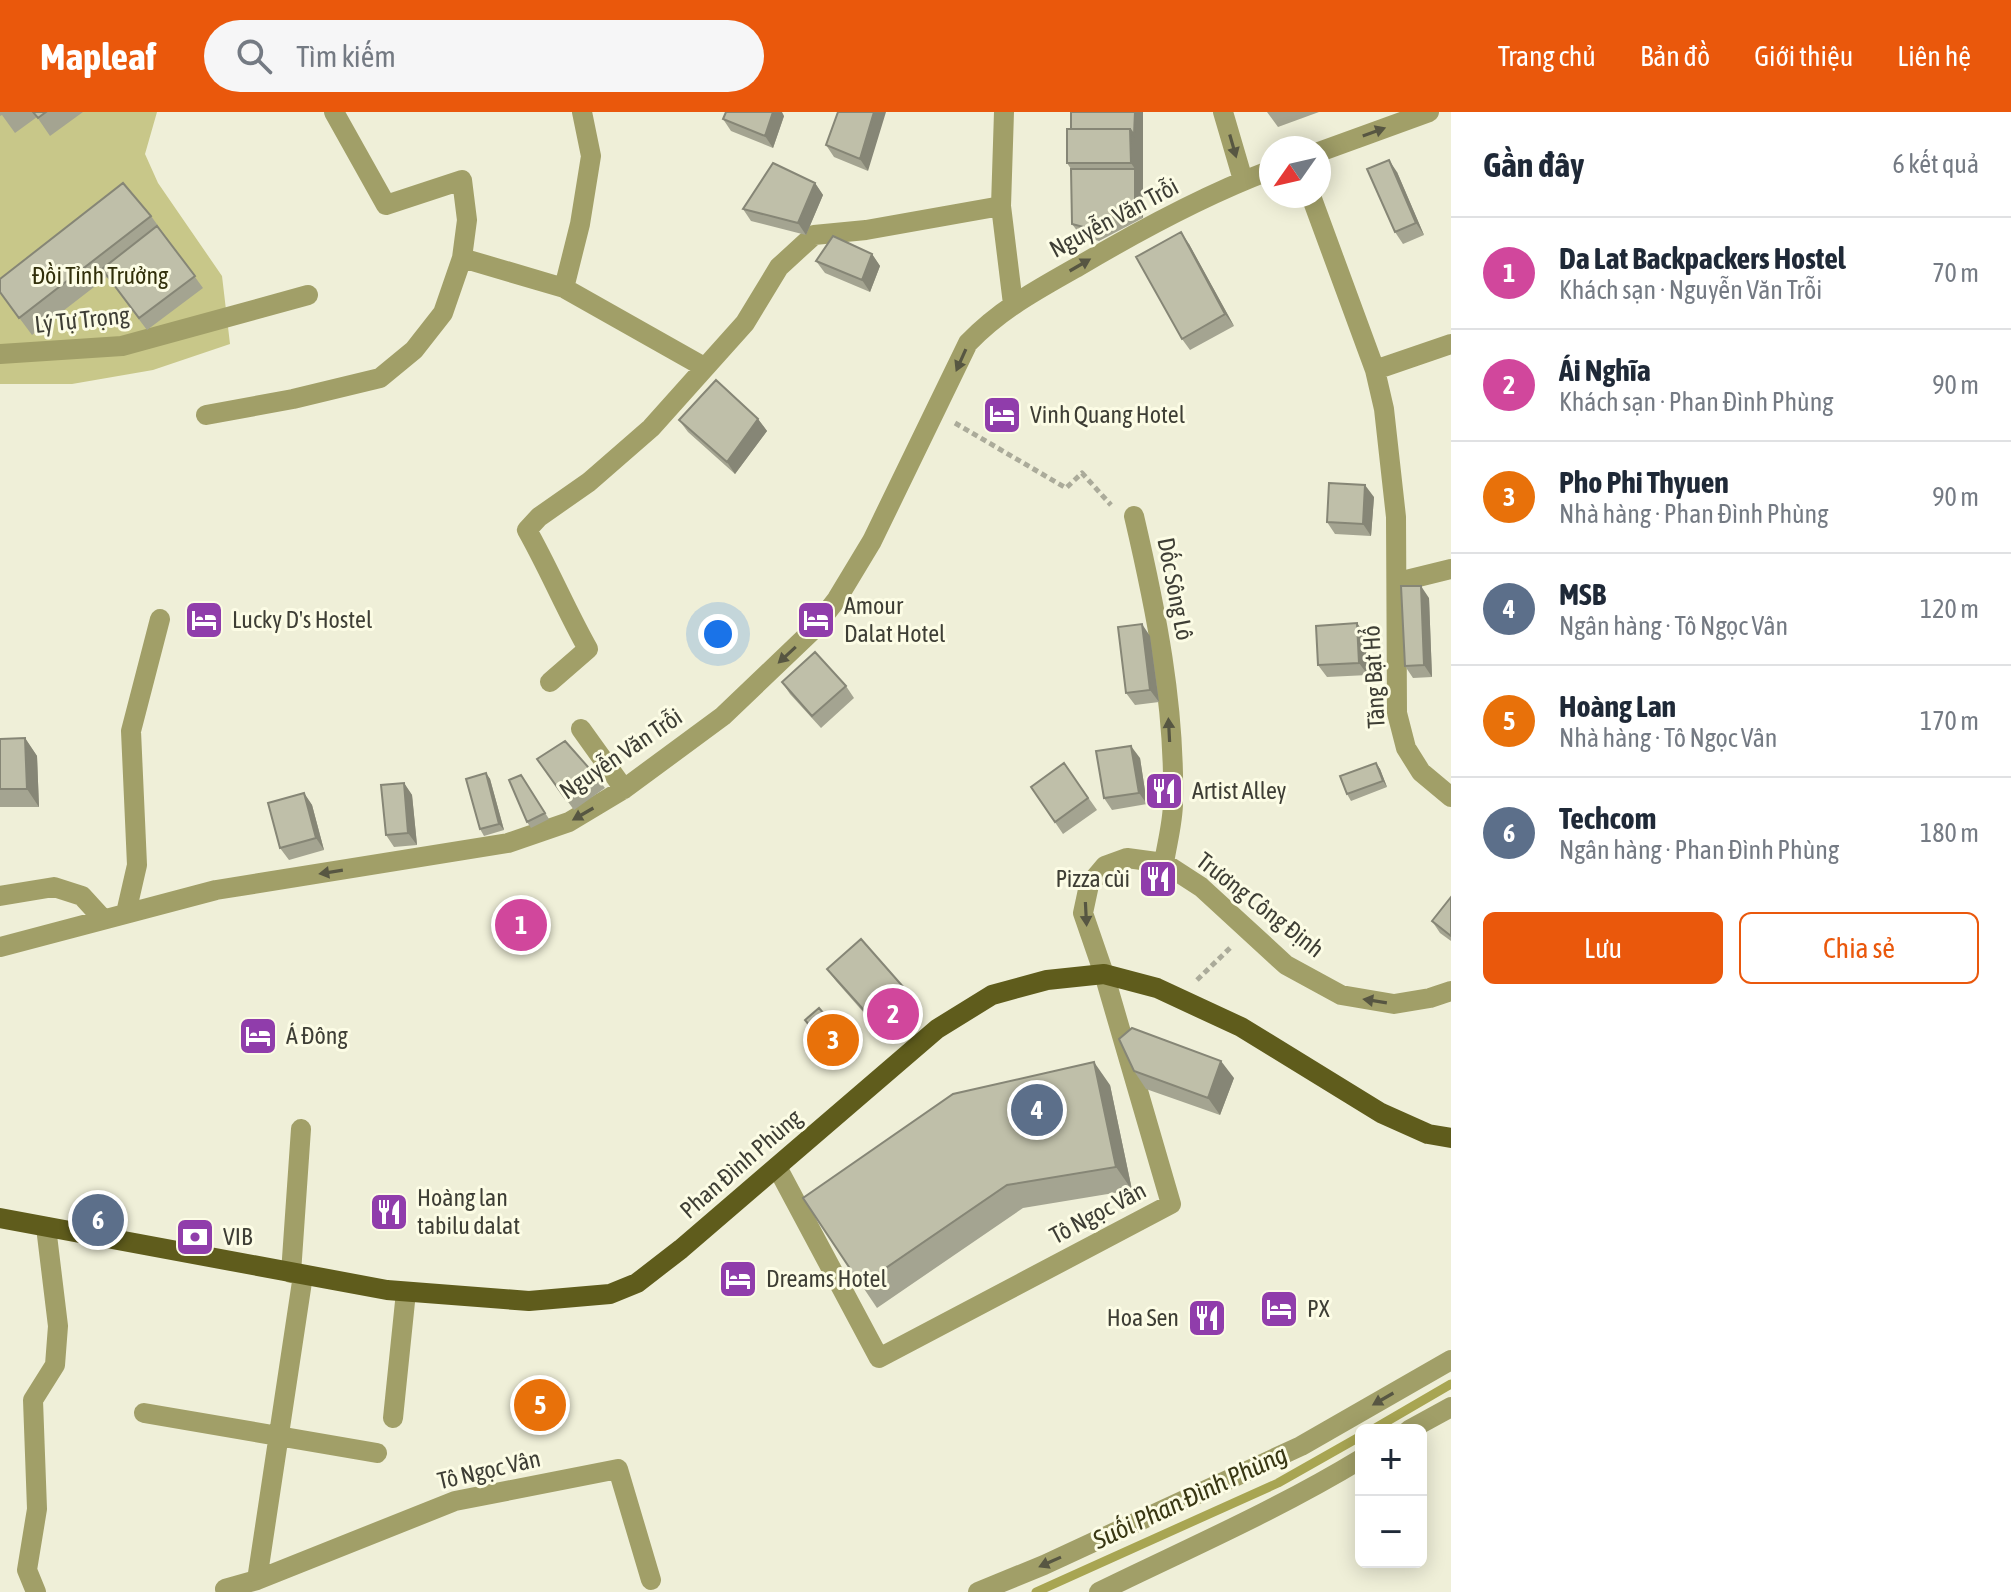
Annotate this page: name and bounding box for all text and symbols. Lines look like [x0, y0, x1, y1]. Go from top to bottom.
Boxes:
search box [204, 20, 764, 92]
icon: search [232, 34, 276, 78]
text: Mapleaf [40, 35, 156, 78]
text: Tìm kiếm [296, 39, 396, 73]
text: Trang chủ [1498, 40, 1596, 72]
text: Bản đồ [1640, 40, 1710, 72]
text: Giới thiệu [1754, 40, 1853, 72]
text: Liên hệ [1897, 40, 1971, 72]
one-way arrow [1362, 125, 1386, 138]
one-way arrow [1227, 135, 1240, 159]
north arrow [1259, 136, 1331, 208]
text: Gần đây [1483, 145, 1584, 184]
text: 6 kết quả [1892, 149, 1979, 179]
street label: Nguyễn Văn Trỗi [1045, 172, 1183, 263]
text: Da Lat Backpackers Hostel [1559, 241, 1846, 275]
one-way arrow [1069, 258, 1091, 272]
text: 1 [1503, 258, 1515, 288]
text: 70 m [1932, 258, 1979, 288]
park label: Đồi Tỉnh Trưởng [32, 262, 169, 289]
text: Khách sạn · Nguyễn Văn Trỗi [1559, 275, 1822, 305]
street label: Lý Tự Trọng [33, 301, 131, 338]
one-way arrow [954, 348, 967, 372]
text: Ái Nghĩa [1559, 353, 1651, 387]
text: 2 [1503, 370, 1515, 400]
text: 90 m [1932, 370, 1979, 400]
text: Khách sạn · Phan Đình Phùng [1559, 387, 1833, 417]
hotel icon: Vinh Quang Hotel [981, 394, 1023, 436]
place label: Vinh Quang Hotel [1030, 401, 1186, 428]
text: Pho Phi Thyuen [1559, 465, 1729, 499]
text: 3 [1503, 482, 1515, 512]
text: 90 m [1932, 482, 1979, 512]
text: Nhà hàng · Phan Đình Phùng [1559, 499, 1828, 529]
street label: Dốc Sông Lô [1152, 535, 1199, 643]
text: MSB [1559, 577, 1606, 611]
place label: Amour Dalat Hotel [844, 592, 946, 647]
text: 4 [1503, 594, 1515, 624]
text: 120 m [1920, 594, 1979, 624]
hotel icon: Lucky D's Hostel [183, 599, 225, 641]
hotel icon: Amour Dalat Hotel [795, 599, 837, 641]
place label: Lucky D's Hostel [232, 606, 373, 633]
text: Ngân hàng · Tô Ngọc Vân [1559, 611, 1788, 641]
your location [698, 614, 738, 654]
street label: Tăng Bạt Hổ [1355, 625, 1390, 729]
one-way arrow [778, 645, 797, 663]
text: Hoàng Lan [1559, 689, 1676, 723]
street label: Nguyễn Văn Trỗi [554, 703, 687, 804]
text: 5 [1503, 706, 1515, 736]
text: 170 m [1920, 706, 1979, 736]
one-way arrow [1162, 717, 1175, 742]
text: Nhà hàng · Tô Ngọc Vân [1559, 723, 1777, 753]
restaurant icon: Artist Alley [1143, 770, 1185, 812]
place label: Artist Alley [1192, 777, 1287, 804]
text: Techcom [1559, 801, 1656, 835]
one-way arrow [572, 806, 594, 820]
text: 6 [1503, 818, 1515, 848]
text: 180 m [1920, 818, 1979, 848]
text: Ngân hàng · Phan Đình Phùng [1559, 835, 1839, 865]
street label: Trương Công Định [1191, 847, 1329, 963]
restaurant icon: Pizza cùi [1137, 858, 1179, 900]
place label: Pizza cùi [1055, 865, 1130, 892]
one-way arrow [318, 866, 343, 879]
pin: 1 [495, 895, 547, 955]
one-way arrow [1080, 902, 1093, 927]
button: Lưu [1483, 912, 1723, 984]
button: Chia sẻ [1739, 912, 1979, 984]
pin: 2 [867, 984, 919, 1044]
one-way arrow [1362, 994, 1387, 1007]
pin: 3 [807, 1010, 859, 1070]
hotel icon: Á Đông [237, 1015, 279, 1057]
place label: Á Đông [286, 1022, 348, 1049]
pin: 4 [1011, 1080, 1063, 1140]
street label: Phan Đình Phùng [674, 1103, 807, 1224]
street label: Tô Ngọc Vân [1045, 1176, 1150, 1249]
place label: Hoàng lan tabilu dalat [417, 1184, 520, 1239]
pin: 6 [72, 1190, 124, 1250]
restaurant icon: Hoàng lan tabilu dalat [368, 1191, 410, 1233]
bank icon: VIB [174, 1216, 216, 1258]
place label: VIB [223, 1223, 253, 1250]
hotel icon: Dreams Hotel [717, 1258, 759, 1300]
place label: Dreams Hotel [766, 1265, 887, 1292]
hotel icon: PX [1258, 1288, 1300, 1330]
place label: PX [1307, 1295, 1330, 1322]
restaurant icon: Hoa Sen [1186, 1297, 1228, 1339]
place label: Hoa Sen [1107, 1304, 1179, 1331]
pin: 5 [514, 1375, 566, 1435]
one-way arrow [1372, 1392, 1395, 1406]
map controls [1355, 1424, 1427, 1568]
button: + [1355, 1424, 1427, 1496]
water label: Suối Phan Đình Phùng [1087, 1439, 1292, 1556]
street label: Tô Ngọc Vân [435, 1445, 543, 1494]
button: − [1355, 1496, 1427, 1568]
one-way arrow [1038, 1556, 1062, 1569]

